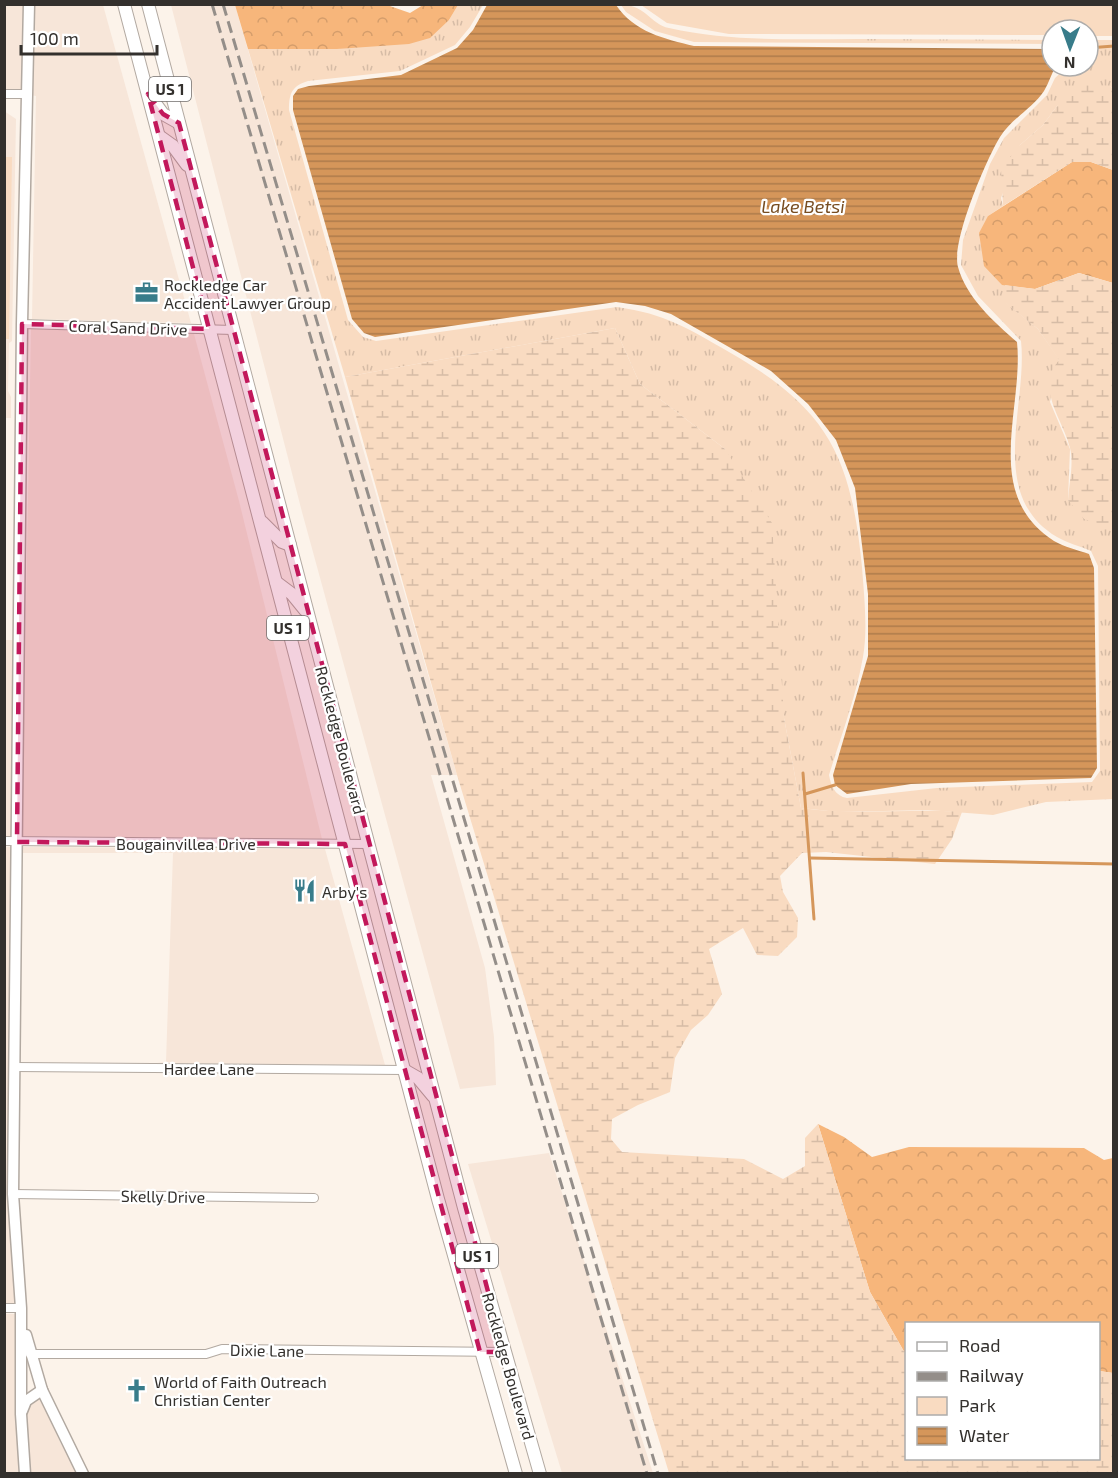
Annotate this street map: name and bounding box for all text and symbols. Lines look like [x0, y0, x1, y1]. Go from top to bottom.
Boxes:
scale bar [21, 18, 158, 56]
north arrow [1040, 18, 1100, 78]
text: 100 m [30, 27, 79, 49]
text: N [1064, 54, 1076, 73]
road number: US 1 [149, 77, 191, 101]
water label: Lake Betsi [761, 195, 845, 217]
place label: Rockledge Car Accident Lawyer Group [164, 275, 331, 312]
office icon: Rockledge Car Accident Lawyer Group [133, 280, 159, 306]
street label: Coral Sand Drive [68, 315, 188, 339]
road number: US 1 [267, 616, 309, 640]
street label: Rockledge Boulevard [312, 664, 370, 816]
street label: Bougainvillea Drive [116, 834, 256, 853]
restaurant icon: Arby's [291, 878, 317, 904]
place label: Arby's [322, 882, 367, 901]
street label: Hardee Lane [164, 1059, 254, 1078]
street label: Skelly Drive [121, 1186, 205, 1206]
road number: US 1 [456, 1244, 498, 1268]
street label: Rockledge Boulevard [479, 1290, 539, 1442]
legend [905, 1322, 1100, 1460]
text: Road [959, 1334, 1000, 1356]
street label: Dixie Lane [230, 1340, 304, 1360]
text: Railway [959, 1364, 1024, 1386]
place label: World of Faith Outreach Christian Center [154, 1372, 327, 1409]
church icon: World of Faith Outreach Christian Center [123, 1377, 149, 1403]
text: Park [959, 1394, 996, 1416]
text: Water [959, 1424, 1009, 1446]

